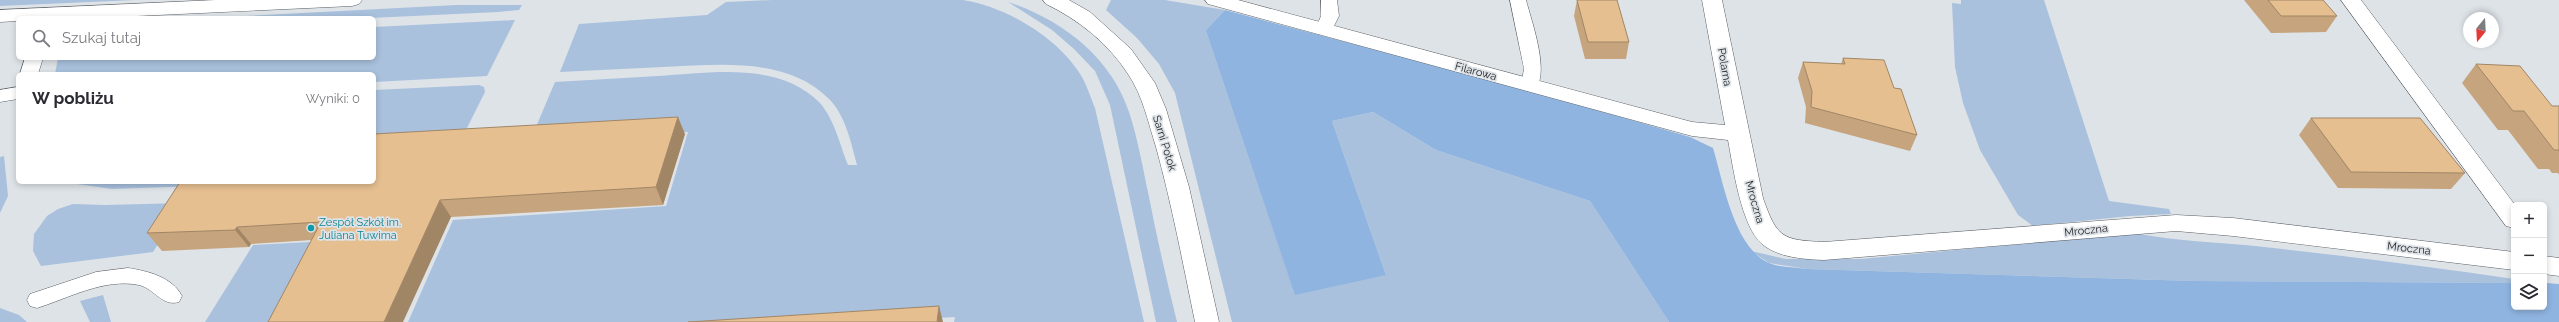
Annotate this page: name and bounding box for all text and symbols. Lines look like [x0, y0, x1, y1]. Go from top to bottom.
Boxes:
north arrow [2463, 12, 2499, 48]
search box [16, 16, 376, 60]
icon: search [30, 27, 52, 49]
text: Szukaj tutaj [62, 29, 141, 47]
street label: Polarna [1715, 47, 1734, 87]
street label: Filarowa [1454, 60, 1498, 83]
text: W pobliżu [32, 88, 114, 108]
text: Wyniki: 0 [306, 91, 360, 106]
street label: Sarni Potok [1150, 114, 1179, 173]
street label: Mroczna [1742, 179, 1767, 225]
map controls [2511, 202, 2547, 310]
button: + [2511, 202, 2547, 238]
place label: Zespół Szkół im. Juliana Tuwima [319, 216, 401, 242]
street label: Mroczna [2064, 222, 2108, 239]
marker: Zespół Szkół im. Juliana Tuwima [306, 223, 316, 233]
button: − [2511, 238, 2547, 274]
street label: Mroczna [2386, 239, 2431, 258]
button: layers [2511, 274, 2547, 310]

